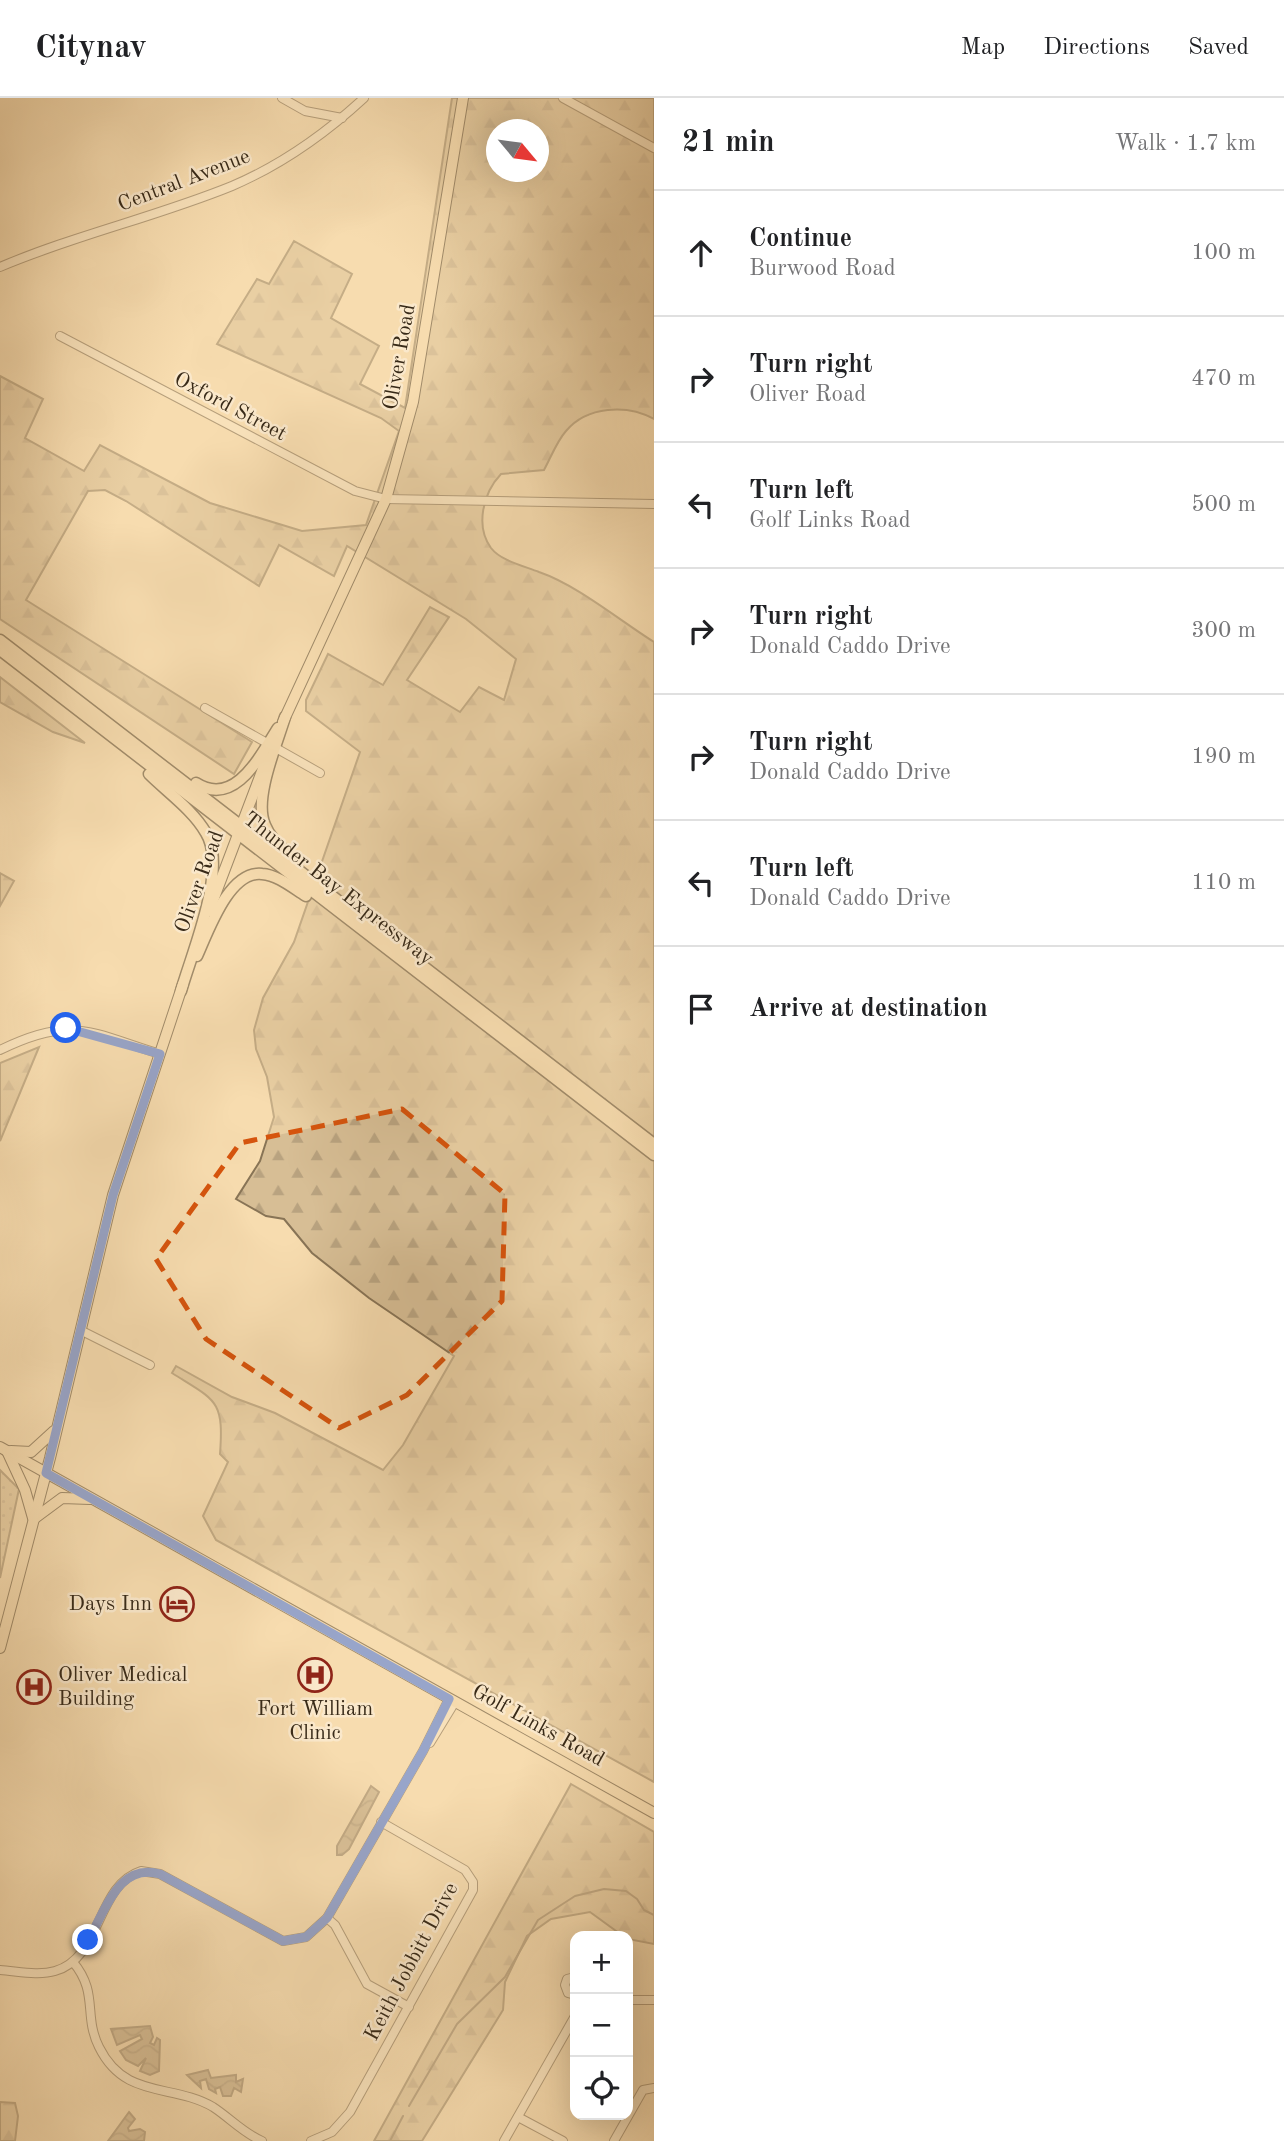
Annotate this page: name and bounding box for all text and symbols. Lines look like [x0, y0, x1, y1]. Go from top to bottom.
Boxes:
text: Citynav [35, 32, 147, 65]
text: Map [961, 36, 1005, 60]
text: Directions [1043, 36, 1150, 60]
text: Saved [1188, 36, 1249, 60]
north arrow [486, 119, 549, 182]
text: 21 min [682, 128, 775, 158]
text: Walk · 1.7 km [1115, 132, 1256, 155]
street label: Central Avenue [115, 146, 253, 216]
text: Continue [749, 226, 852, 252]
icon: ahead [682, 234, 720, 272]
text: 100 m [1191, 241, 1256, 264]
text: Burwood Road [749, 257, 896, 280]
street label: Oliver Road [380, 302, 420, 412]
text: Turn right [749, 352, 872, 378]
icon: right [682, 360, 720, 398]
text: 470 m [1191, 367, 1256, 390]
street label: Oxford Street [170, 369, 290, 445]
text: Oliver Road [749, 383, 866, 406]
text: Turn left [749, 478, 854, 504]
icon: left [682, 486, 720, 524]
text: 500 m [1191, 493, 1256, 516]
text: Golf Links Road [749, 509, 911, 532]
text: Turn right [749, 604, 872, 630]
icon: right [682, 612, 720, 650]
text: 300 m [1191, 619, 1256, 642]
text: Donald Caddo Drive [749, 635, 951, 658]
text: Turn right [749, 730, 872, 756]
icon: right [682, 738, 720, 776]
text: 190 m [1191, 745, 1256, 768]
text: Donald Caddo Drive [749, 761, 951, 784]
street label: Thunder Bay Expressway [239, 808, 437, 970]
street label: Oliver Road [172, 828, 228, 936]
text: Turn left [749, 856, 854, 882]
icon: left [682, 864, 720, 902]
text: 110 m [1191, 871, 1256, 894]
text: Donald Caddo Drive [749, 887, 951, 910]
icon: arrive [682, 990, 720, 1028]
text: Arrive at destination [749, 996, 988, 1022]
route start [50, 1012, 81, 1043]
hotel icon: Days Inn [158, 1585, 196, 1623]
place label: Days Inn [69, 1594, 152, 1615]
hospital icon: Fort William Clinic [296, 1656, 334, 1694]
place label: Oliver Medical Building [58, 1665, 188, 1710]
hospital icon: Oliver Medical Building [15, 1668, 53, 1706]
street label: Golf Links Road [468, 1681, 608, 1771]
place label: Fort William Clinic [257, 1699, 373, 1744]
street label: Keith Jobbitt Drive [361, 1879, 463, 2045]
route end [72, 1924, 103, 1955]
map controls [570, 1931, 633, 2120]
button: + [570, 1931, 633, 1994]
button: − [570, 1994, 633, 2057]
button: locate [570, 2057, 633, 2120]

